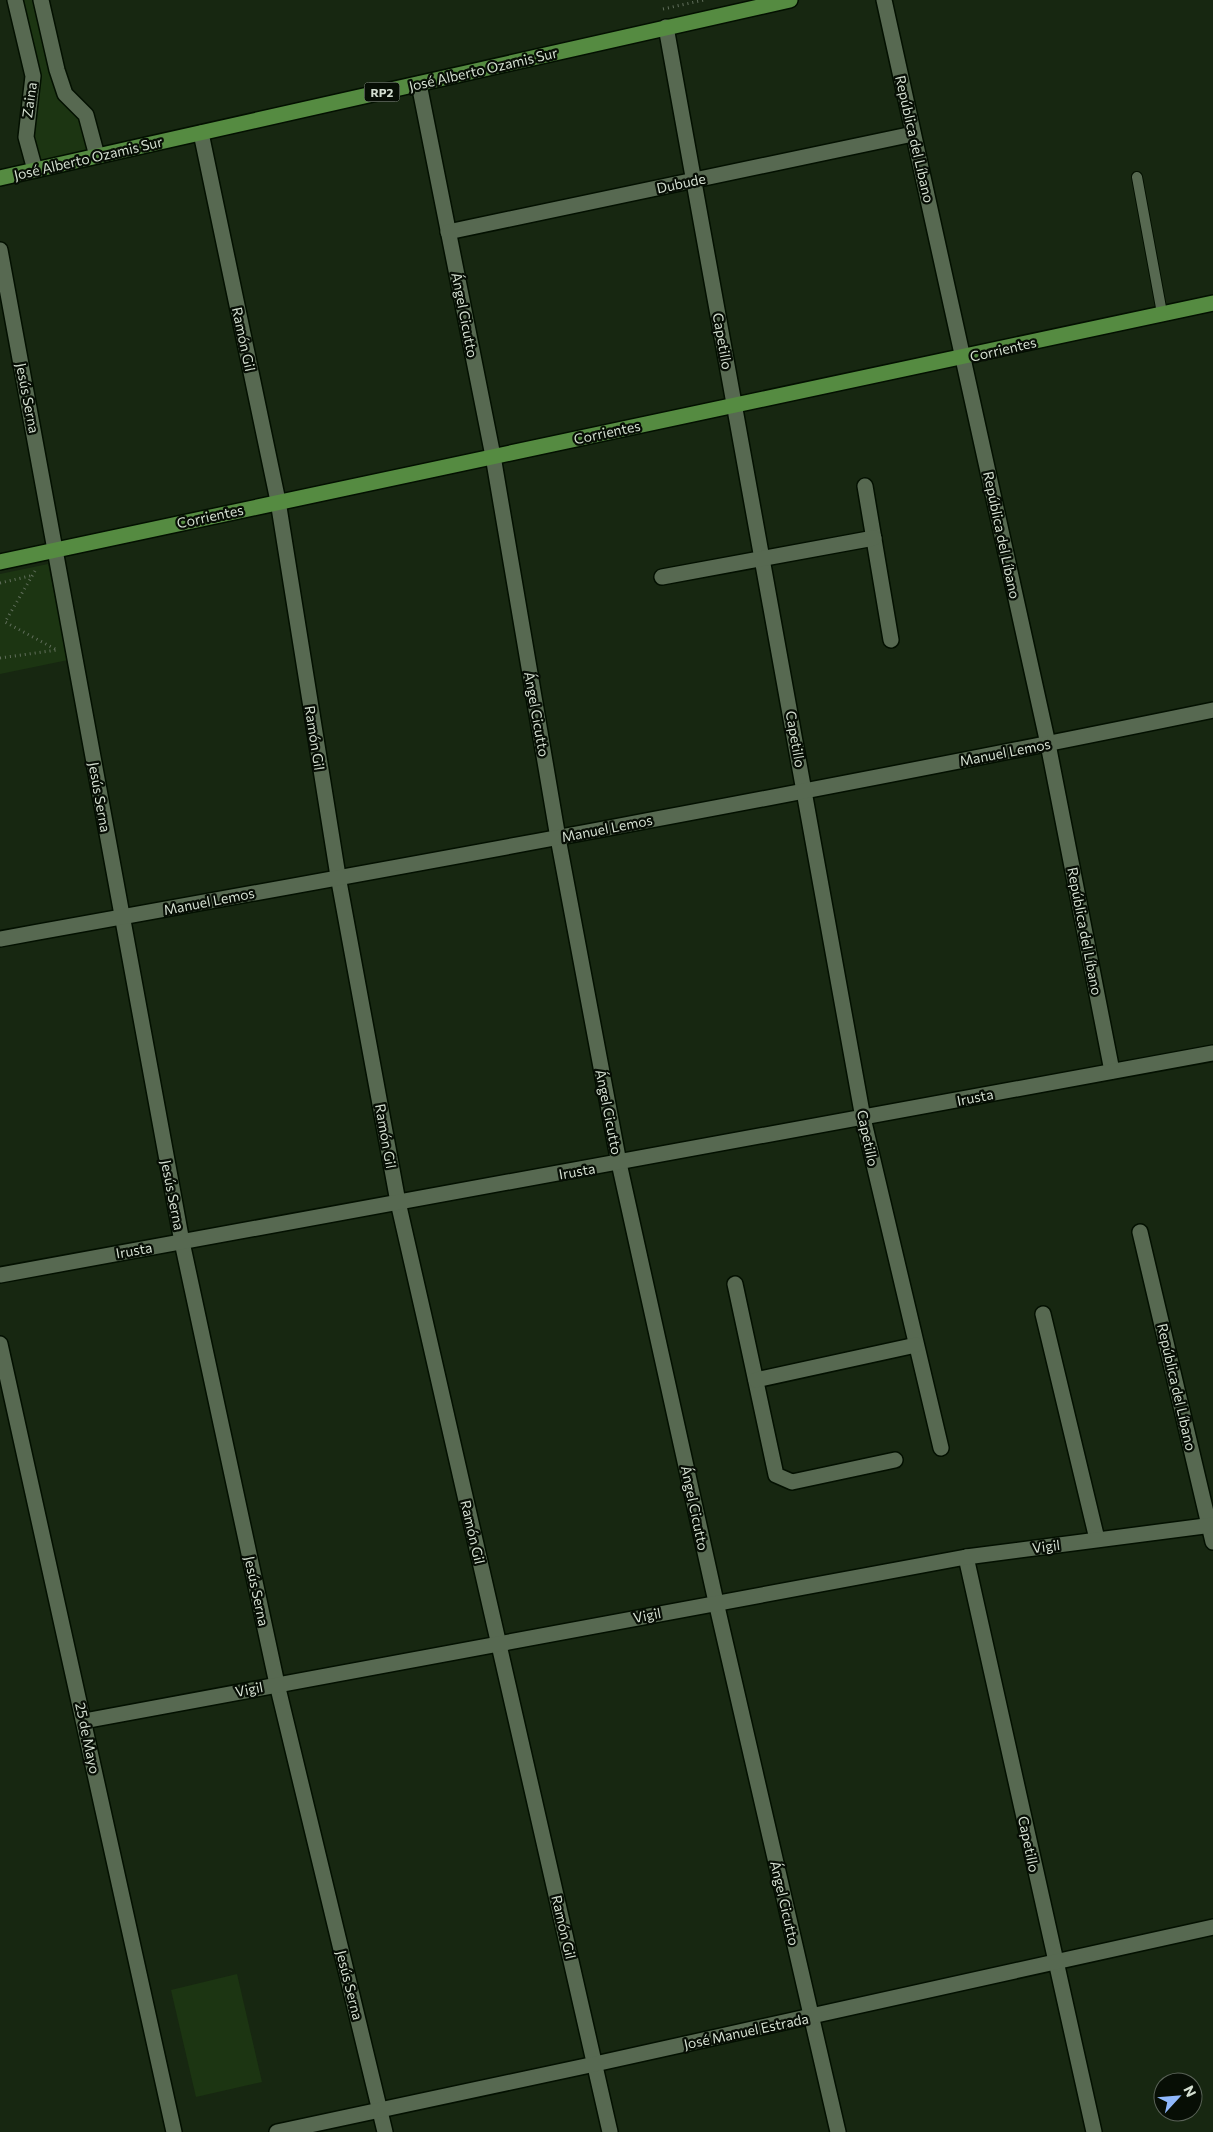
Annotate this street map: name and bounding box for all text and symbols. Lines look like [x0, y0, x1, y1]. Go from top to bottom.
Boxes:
street label: José Alberto Ozamis Sur [407, 44, 559, 94]
street label: República del Líbano [892, 74, 938, 204]
street label: Zaina [18, 81, 40, 119]
road number: RP2 [364, 82, 400, 101]
street label: José Alberto Ozamis Sur [12, 133, 164, 183]
street label: Dubude [655, 170, 707, 196]
street label: Ángel Cicutto [448, 271, 482, 359]
street label: Ramón Gil [229, 305, 259, 373]
street label: Capetillo [710, 311, 736, 371]
street label: Corrientes [968, 333, 1038, 365]
street label: Jesús Serna [13, 361, 43, 435]
street label: Corrientes [572, 417, 642, 447]
street label: República del Líbano [980, 470, 1024, 600]
street label: Corrientes [175, 501, 245, 531]
street label: Ángel Cicutto [521, 670, 553, 758]
street label: Ramón Gil [301, 704, 329, 772]
street label: Capetillo [783, 709, 809, 769]
street label: Manuel Lemos [958, 735, 1052, 769]
street label: Jesús Serna [85, 760, 115, 834]
street label: Manuel Lemos [560, 811, 654, 845]
street label: República del Líbano [1064, 866, 1106, 996]
street label: Manuel Lemos [162, 884, 256, 918]
street label: Ángel Cicutto [592, 1068, 626, 1156]
street label: Irusta [955, 1085, 995, 1109]
street label: Ramón Gil [372, 1102, 400, 1170]
street label: Capetillo [854, 1108, 882, 1168]
street label: Jesús Serna [158, 1158, 188, 1232]
street label: Irusta [557, 1159, 597, 1183]
street label: Irusta [114, 1238, 154, 1262]
street label: República del Líbano [1154, 1322, 1200, 1452]
street label: Ángel Cicutto [678, 1464, 712, 1552]
street label: Ramón Gil [457, 1498, 489, 1566]
street label: Vigil [1031, 1536, 1061, 1556]
street label: Jesús Serna [241, 1554, 273, 1628]
street label: Vigil [632, 1604, 662, 1626]
street label: Vigil [234, 1678, 264, 1700]
street label: 25 de Mayo [72, 1701, 104, 1775]
street label: Capetillo [1015, 1814, 1043, 1874]
street label: Ángel Cicutto [767, 1859, 803, 1947]
street label: Ramón Gil [548, 1893, 580, 1961]
street label: Jesús Serna [333, 1948, 367, 2022]
street label: José Manuel Estrada [682, 2009, 810, 2053]
north arrow [1153, 2072, 1203, 2122]
text: N [1180, 2083, 1200, 2100]

